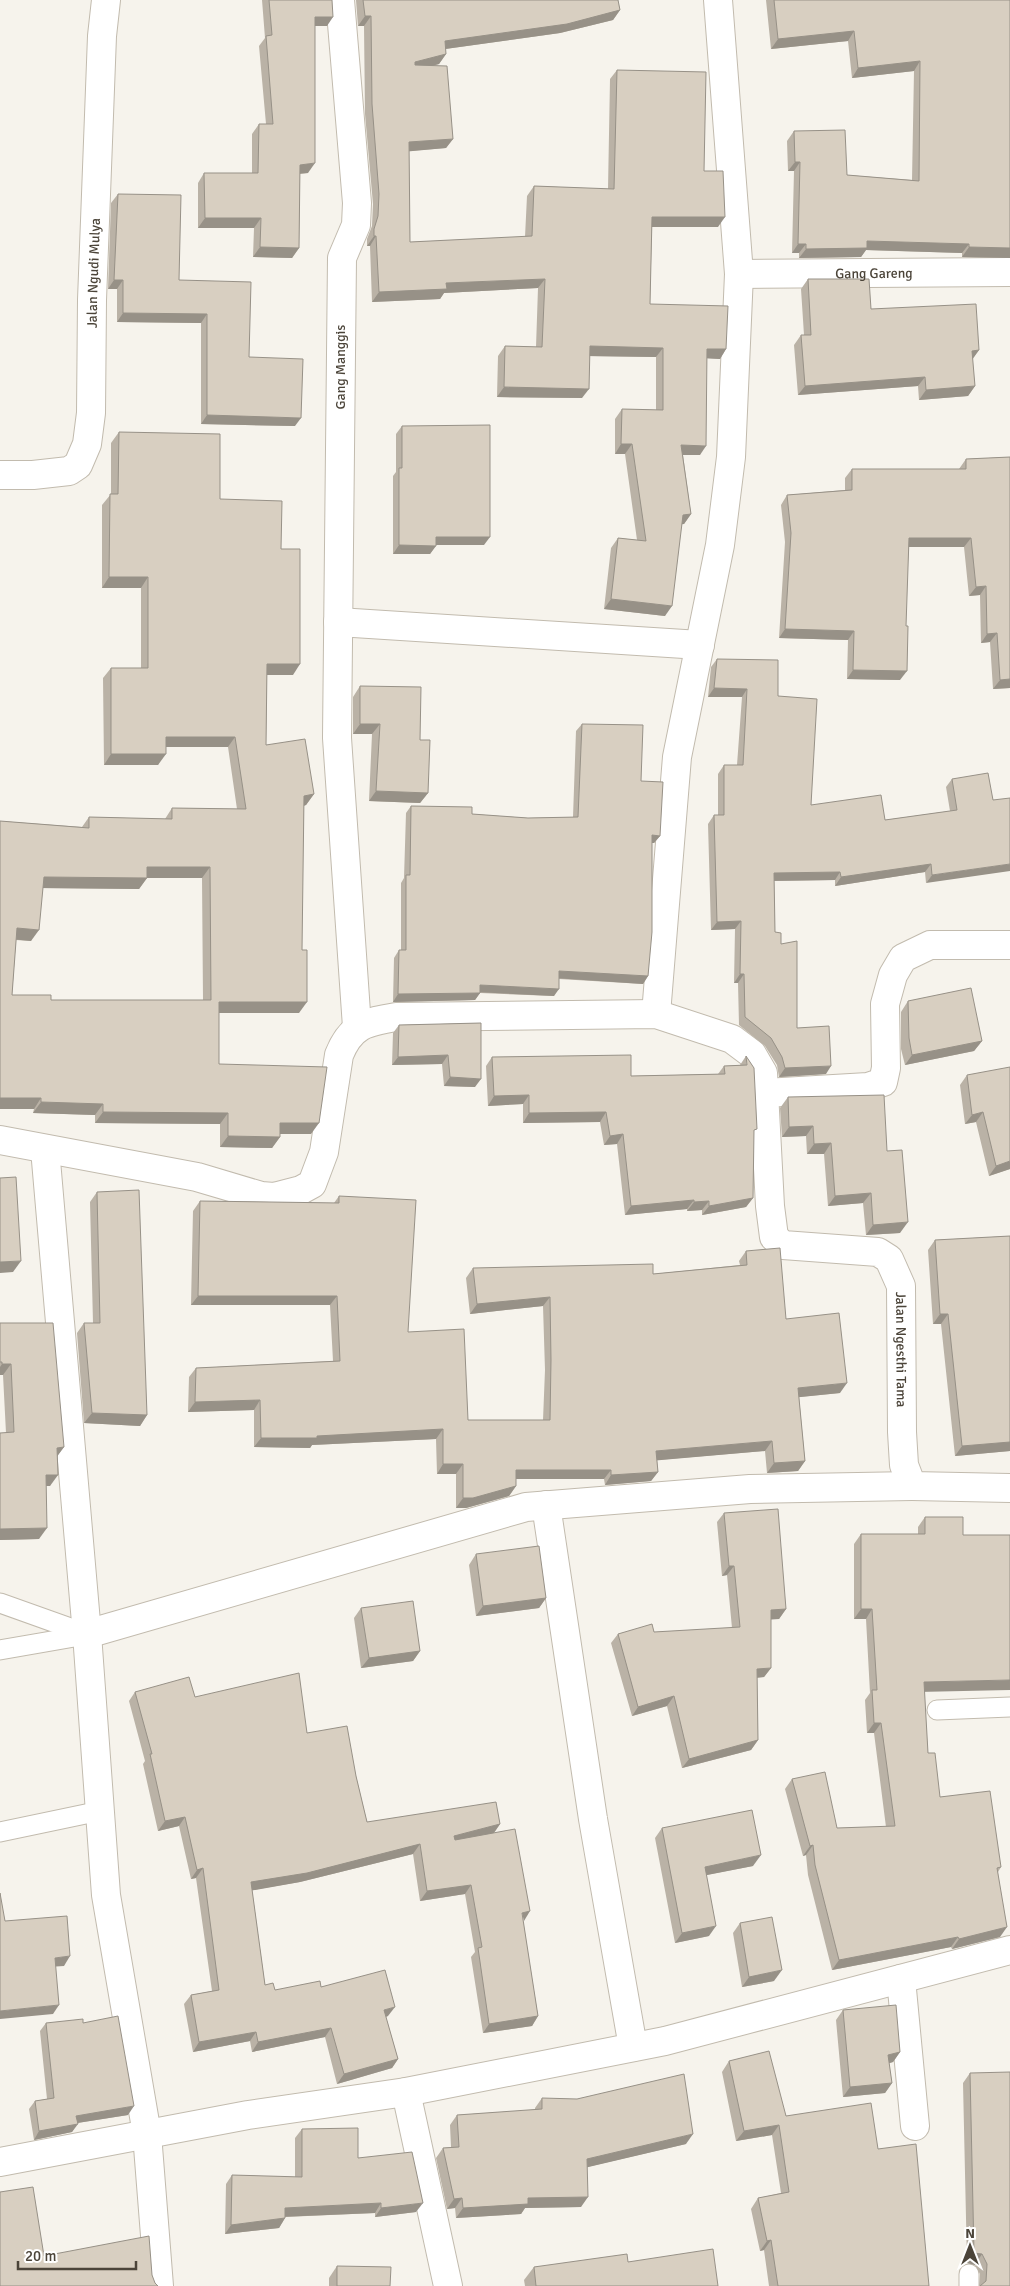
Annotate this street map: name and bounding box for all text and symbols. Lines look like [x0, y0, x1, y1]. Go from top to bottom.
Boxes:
street label: Jalan Ngudi Mulya [84, 218, 104, 328]
street label: Gang Gareng [835, 265, 913, 282]
street label: Gang Manggis [332, 325, 349, 409]
street label: Jalan Ngesthi Tama [892, 1292, 910, 1407]
north arrow [945, 2221, 995, 2271]
text: N [965, 2225, 975, 2242]
scale bar [18, 2238, 135, 2270]
text: 20 m [25, 2247, 56, 2265]

